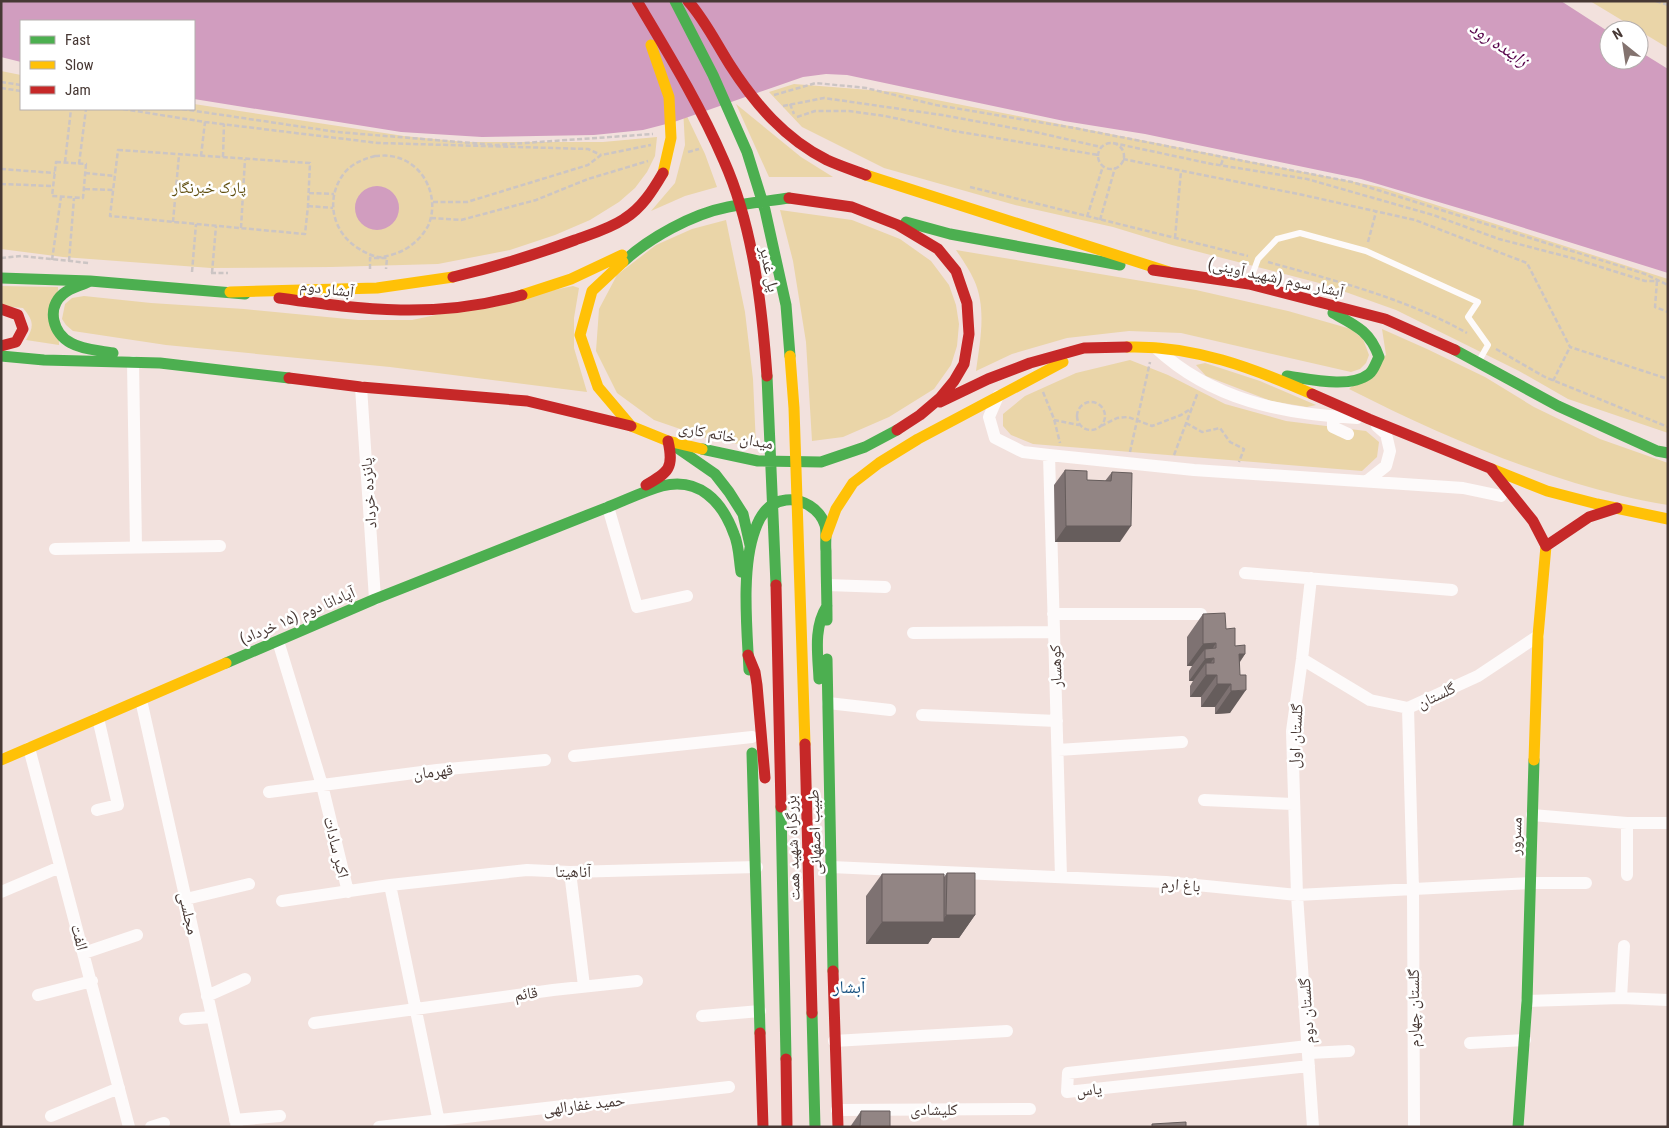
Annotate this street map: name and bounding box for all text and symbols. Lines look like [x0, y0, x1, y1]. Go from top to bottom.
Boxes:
water label: زاینده رود [1466, 17, 1534, 72]
legend [20, 20, 195, 110]
north arrow [1599, 20, 1649, 70]
text: N [1610, 25, 1625, 43]
text: Fast [65, 31, 90, 49]
text: Slow [65, 56, 94, 74]
text: Jam [65, 81, 91, 99]
park label: پارک خبرنگار [171, 178, 246, 197]
street label: پل غدیر [755, 244, 783, 294]
street label: آبشار سوم (شهید آوینی) [1206, 254, 1346, 302]
street label: آبشار دوم [299, 276, 356, 302]
street label: میدان خاتم کاری [677, 418, 775, 454]
street label: پانزده خرداد [357, 457, 381, 529]
street label: آپادانا دوم (۱۵ خرداد) [237, 582, 359, 649]
street label: کوهسار [1045, 644, 1066, 689]
street label: گلستان [1414, 678, 1459, 713]
street label: گلستان اول [1284, 703, 1308, 769]
street label: قهرمان [412, 760, 454, 784]
street label: طبیب اصفهانی [804, 789, 826, 875]
street label: بزرگراه شهید همت [781, 795, 804, 901]
street label: اکبر سادات [320, 814, 353, 880]
street label: مسرور [1505, 817, 1526, 856]
street label: آناهیتا [555, 862, 592, 881]
street label: باغ ارم [1160, 873, 1202, 897]
street label: مجلسی [173, 890, 203, 937]
street label: الفت [67, 922, 92, 952]
street label: گلستان چهارم [1404, 968, 1424, 1047]
district label: آبشار [832, 976, 866, 998]
street label: گلستان دوم [1295, 977, 1319, 1045]
street label: قائم [513, 982, 539, 1006]
street label: یاس [1075, 1079, 1103, 1101]
street label: حمید غفارالهی [542, 1090, 626, 1120]
street label: کلیشادی [910, 1100, 958, 1120]

